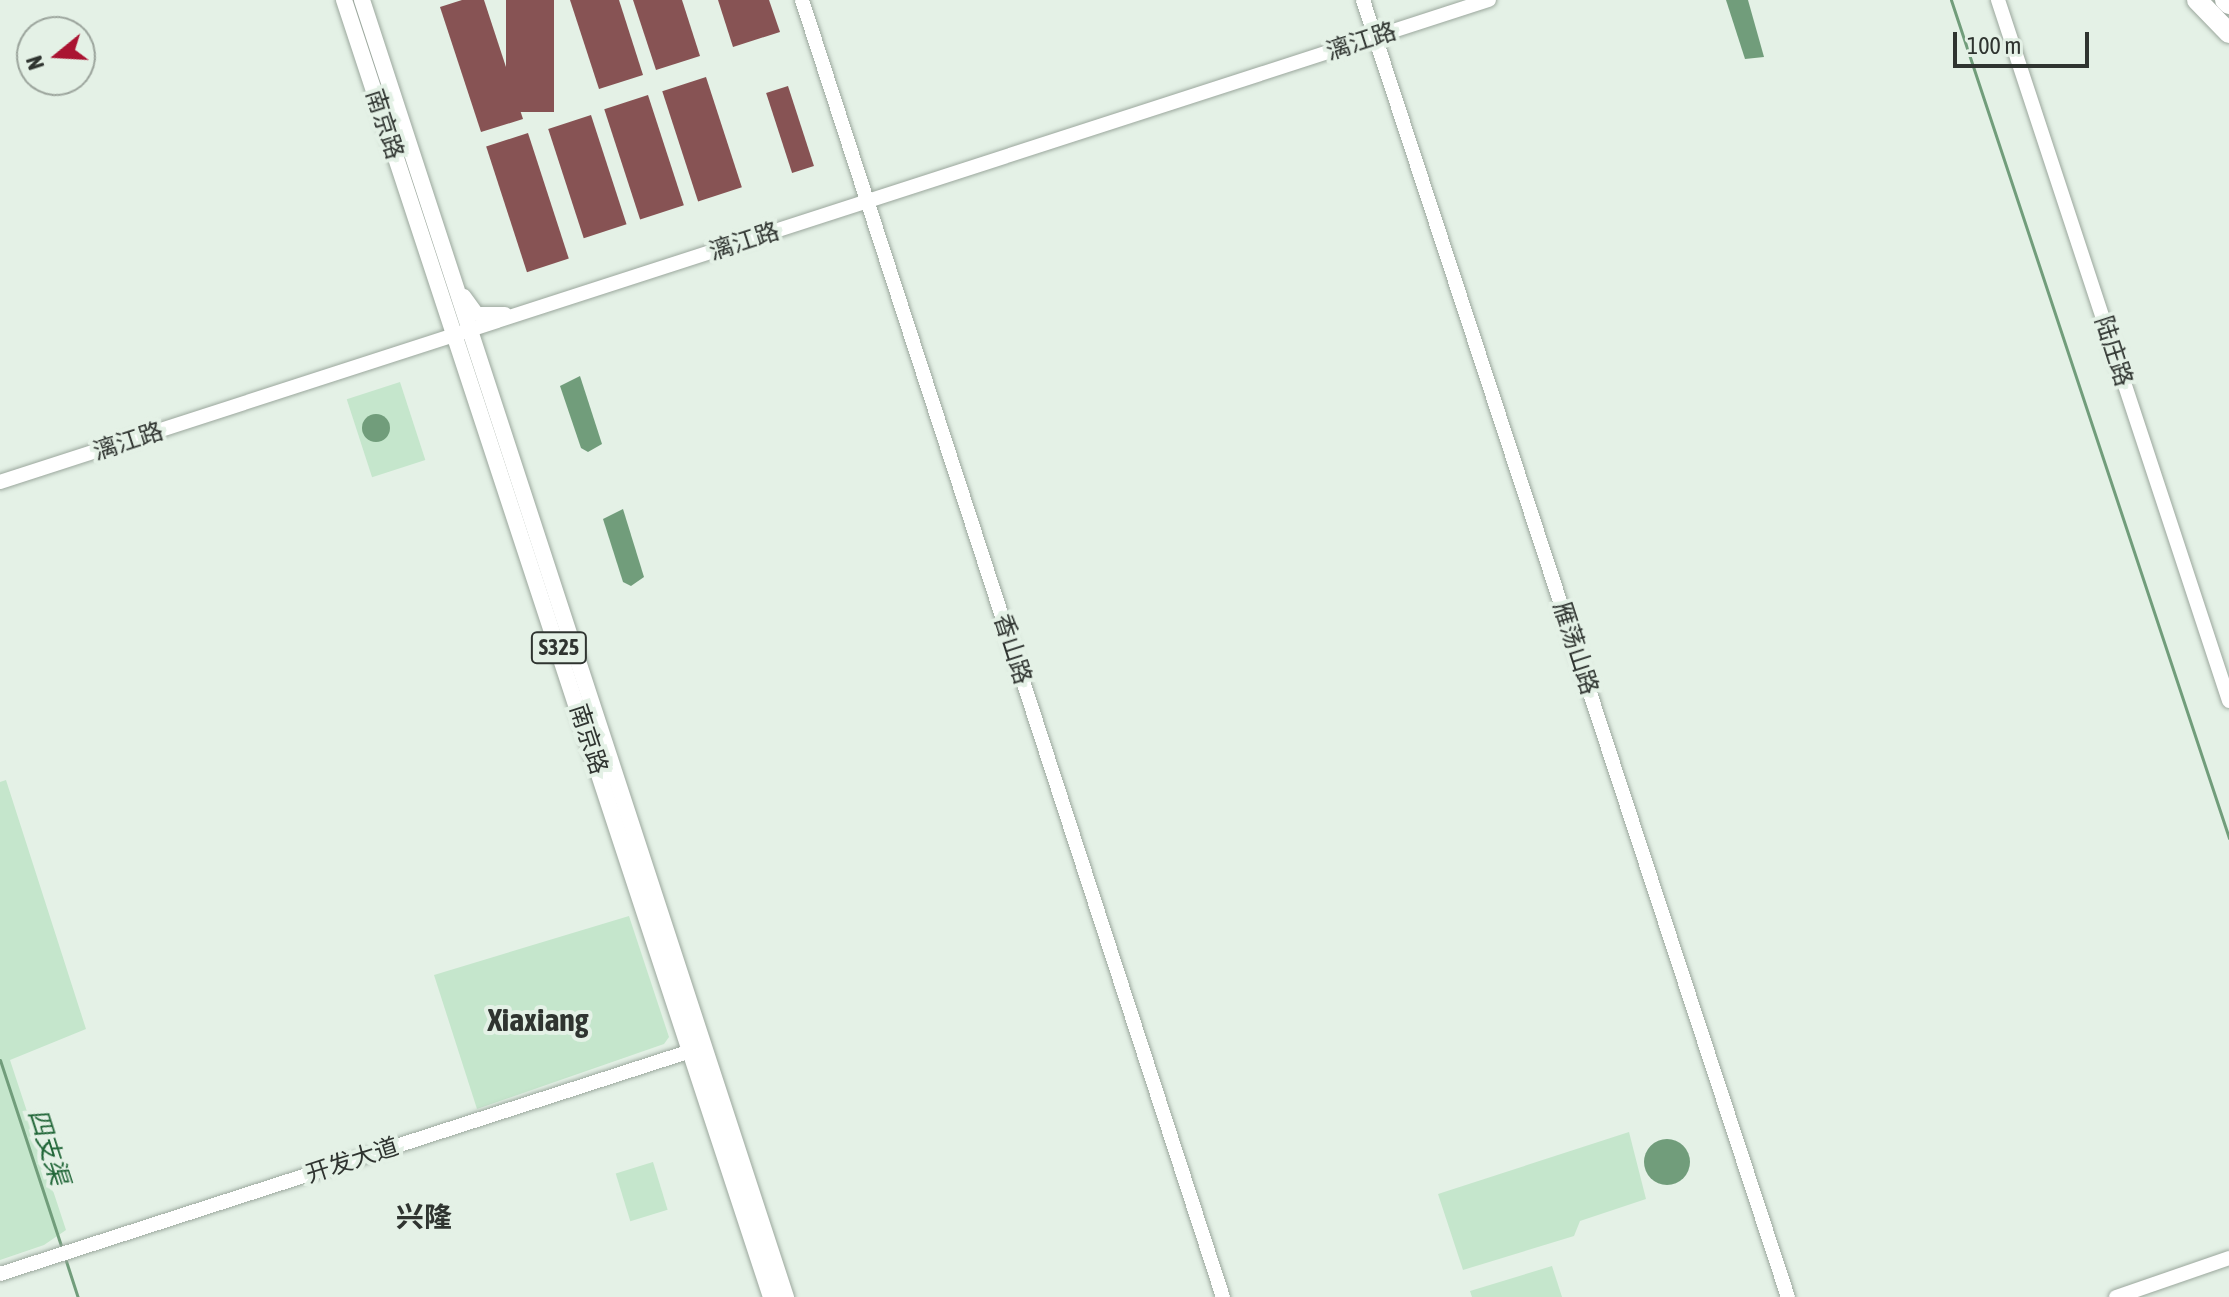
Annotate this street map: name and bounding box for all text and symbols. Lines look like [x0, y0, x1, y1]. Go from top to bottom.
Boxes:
north arrow [16, 16, 96, 96]
street label: 漓江路 [1322, 16, 1400, 66]
scale bar [1957, 16, 2093, 66]
text: 100 m [1967, 32, 2021, 59]
text: N [21, 53, 49, 73]
street label: 南京路 [360, 85, 410, 163]
street label: 漓江路 [705, 216, 783, 266]
street label: 陆庄路 [2089, 312, 2139, 390]
street label: 漓江路 [89, 416, 167, 466]
street label: 雁荡山路 [1547, 598, 1605, 698]
street label: 香山路 [988, 610, 1038, 688]
road number: S325 [529, 630, 589, 666]
street label: 南京路 [564, 700, 614, 778]
district label: Xiaxiang [487, 1001, 589, 1039]
water label: 四支渠 [21, 1105, 75, 1189]
street label: 开发大道 [302, 1131, 402, 1189]
district label: 兴隆 [396, 1200, 452, 1234]

